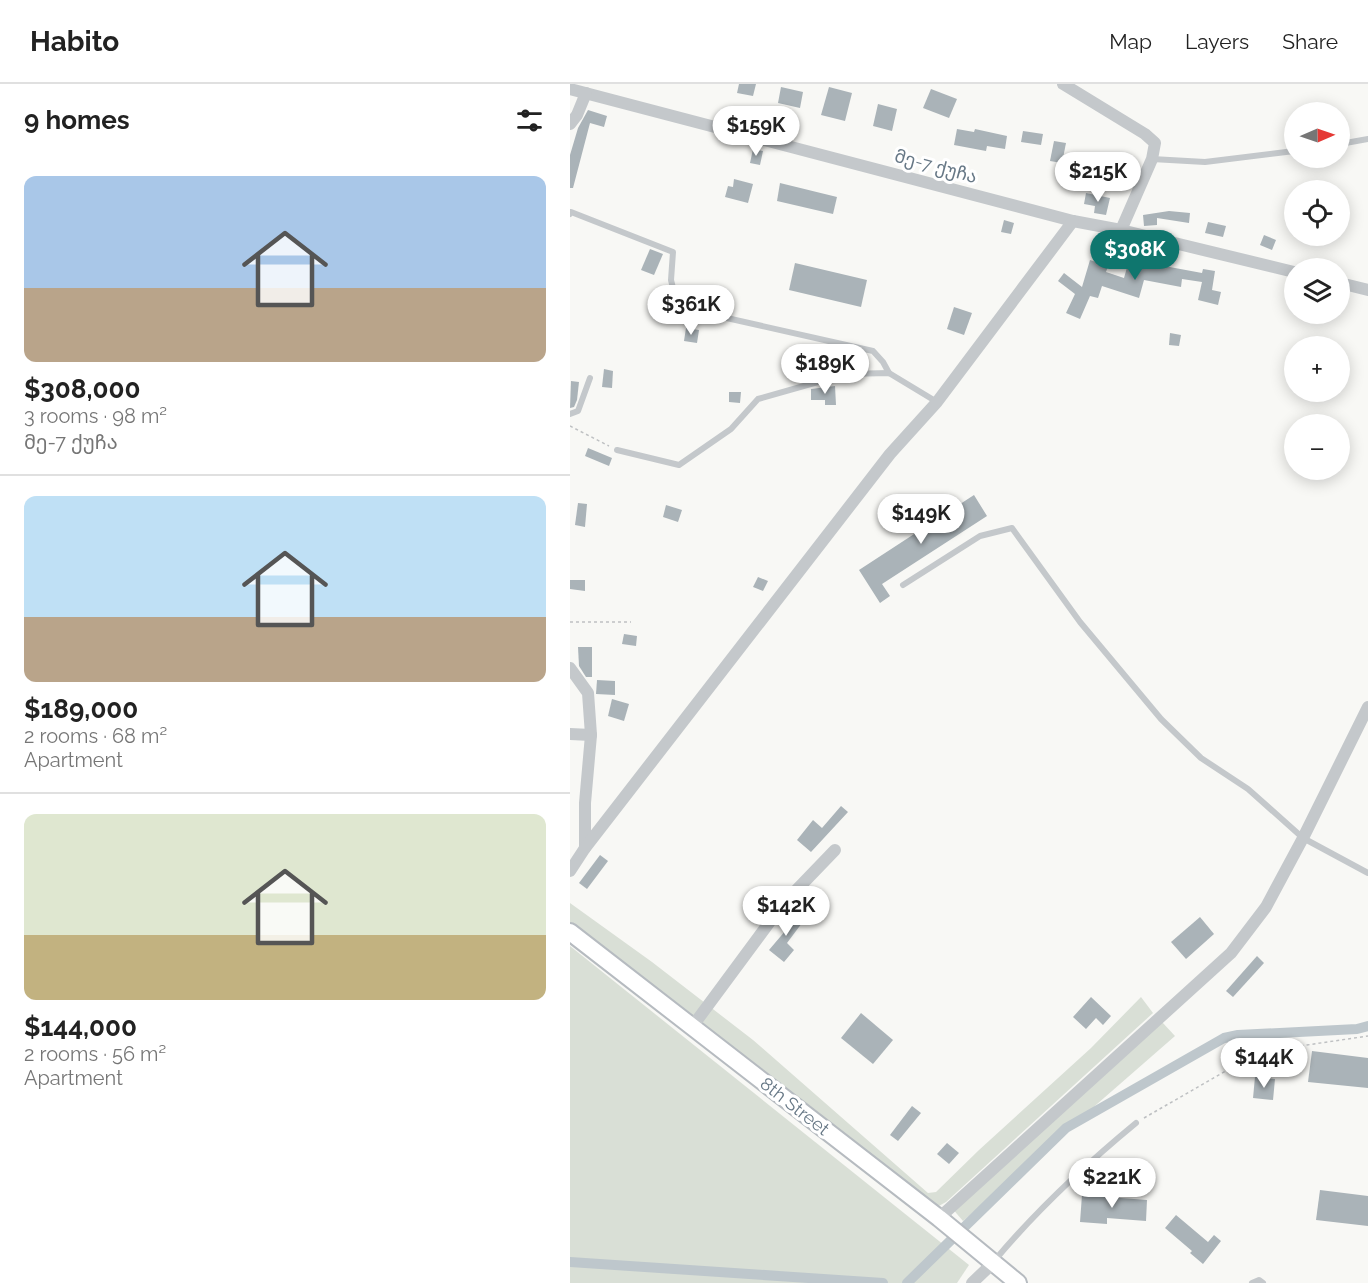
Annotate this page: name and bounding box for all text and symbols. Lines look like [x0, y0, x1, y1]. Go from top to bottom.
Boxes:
text: Habito [30, 25, 119, 58]
text: Map [1109, 29, 1152, 54]
text: Layers [1185, 29, 1249, 54]
text: Share [1282, 29, 1338, 54]
north arrow [1284, 102, 1350, 168]
map controls [1284, 102, 1350, 480]
icon: filters [513, 104, 546, 137]
text: 9 homes [24, 105, 130, 135]
pin: $159K [714, 106, 798, 157]
text: $159K [727, 113, 785, 137]
street label: მე-7 ქუჩა [892, 145, 979, 188]
pin: $215K [1056, 152, 1140, 203]
text: $215K [1069, 159, 1127, 183]
button: locate [1284, 180, 1350, 246]
icon: home [231, 215, 339, 323]
pin: $308K [1093, 230, 1177, 281]
text: $308K [1104, 237, 1166, 261]
button: layers [1284, 258, 1350, 324]
pin: $361K [649, 285, 733, 336]
text: $361K [661, 292, 721, 316]
button: + [1284, 336, 1350, 402]
pin: $189K [783, 344, 867, 395]
text: $189K [795, 351, 855, 375]
text: $308,000 [24, 374, 140, 404]
text: 3 rooms · 98 m² [24, 404, 167, 428]
button: − [1284, 414, 1350, 480]
text: მე-7 ქუჩა [24, 430, 118, 454]
pin: $149K [879, 494, 963, 545]
text: $149K [891, 501, 951, 525]
icon: home [231, 535, 339, 643]
text: $189,000 [24, 694, 138, 724]
text: 2 rooms · 68 m² [24, 724, 167, 748]
text: Apartment [24, 748, 123, 772]
icon: home [231, 853, 339, 961]
pin: $142K [744, 886, 828, 937]
text: $142K [757, 893, 815, 917]
text: $144,000 [24, 1012, 137, 1042]
pin: $144K [1222, 1038, 1306, 1089]
text: 2 rooms · 56 m² [24, 1042, 166, 1066]
text: $144K [1235, 1045, 1293, 1069]
text: Apartment [24, 1066, 123, 1090]
street label: 8th Street [756, 1073, 834, 1139]
pin: $221K [1070, 1158, 1154, 1209]
text: $221K [1083, 1165, 1141, 1189]

